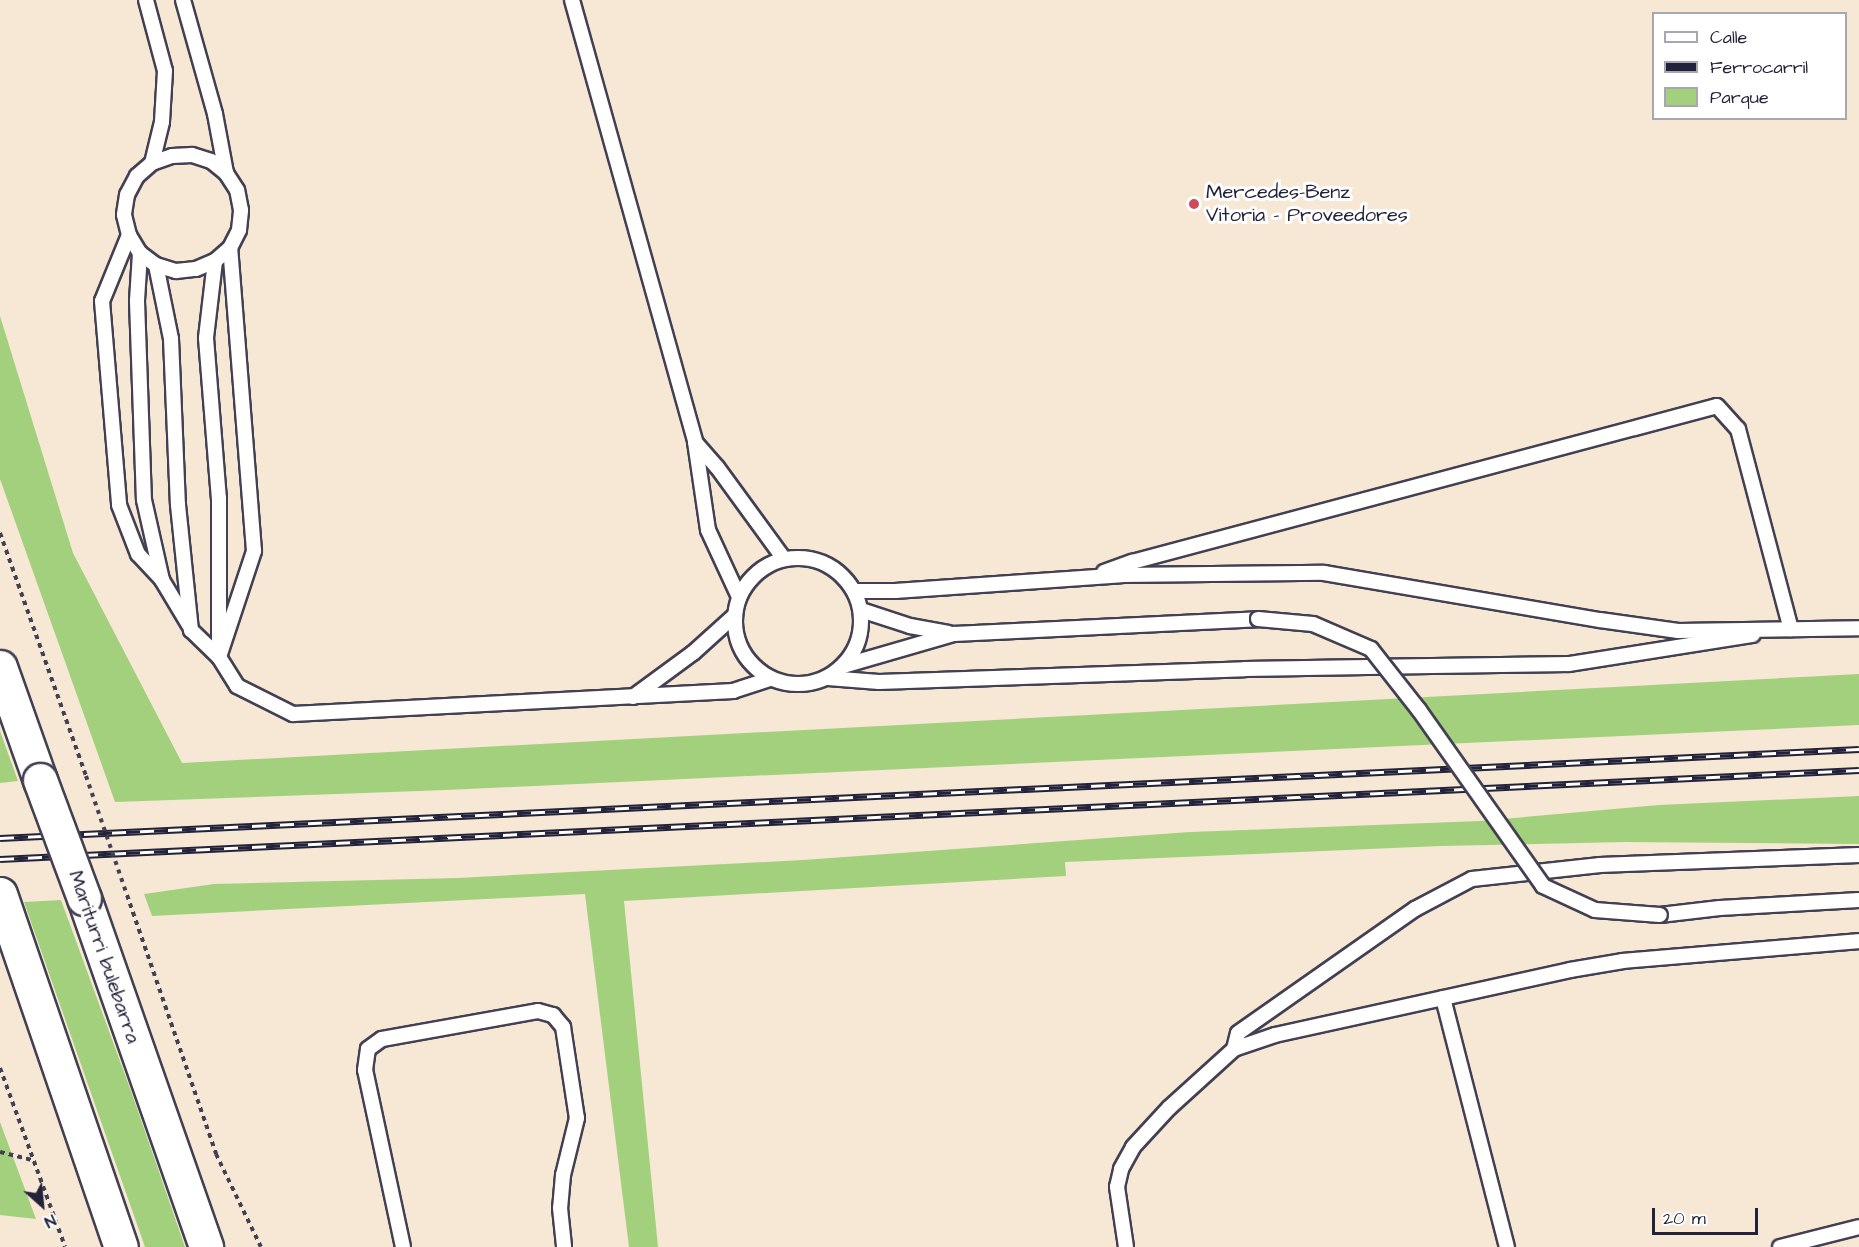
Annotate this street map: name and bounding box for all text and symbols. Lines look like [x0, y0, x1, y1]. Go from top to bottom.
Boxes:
legend [1652, 12, 1847, 120]
text: Calle [1710, 25, 1747, 50]
text: Ferrocarril [1710, 55, 1808, 80]
text: Parque [1710, 85, 1769, 110]
place label: Mercedes-Benz Vitoria - Proveedores [1206, 180, 1408, 227]
marker: Mercedes-Benz Vitoria - Proveedores [1187, 197, 1201, 211]
street label: Mariturri bulebarra [63, 867, 145, 1047]
north arrow [12, 1175, 72, 1235]
scale bar [1655, 1196, 1762, 1234]
text: 20 m [1663, 1206, 1706, 1231]
text: N [41, 1209, 60, 1233]

